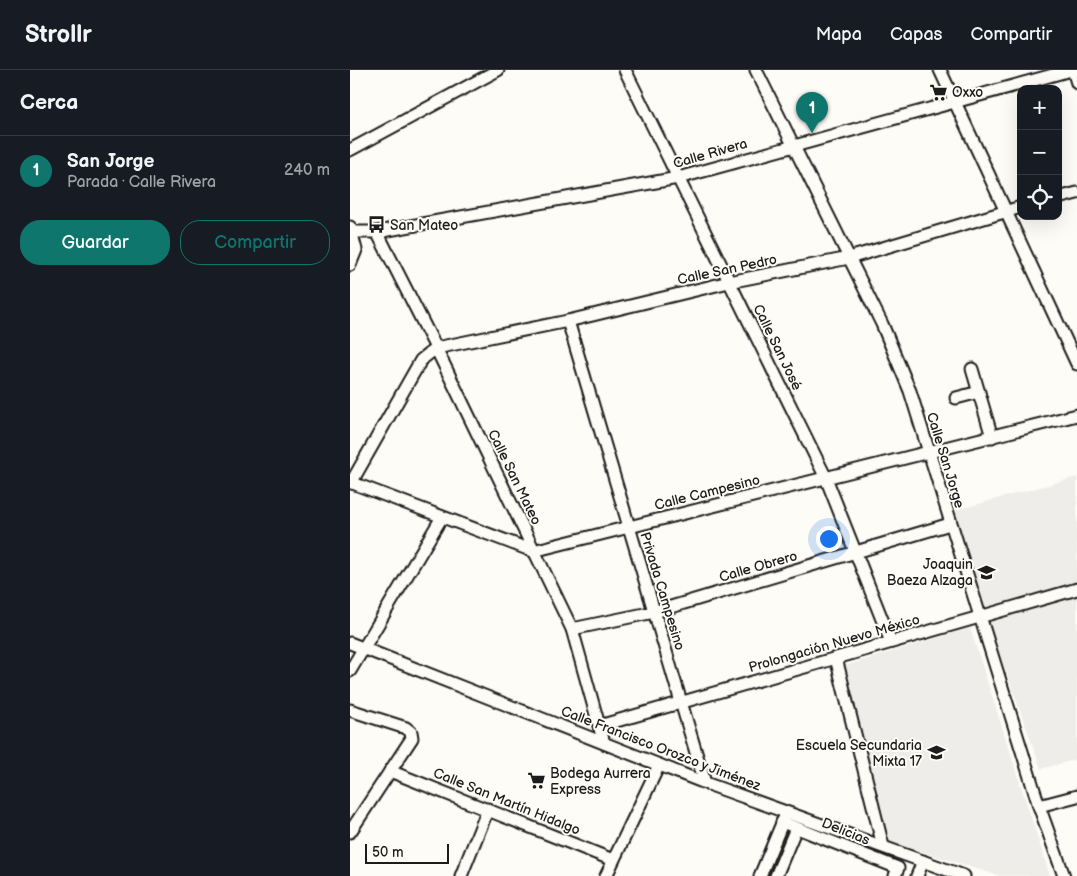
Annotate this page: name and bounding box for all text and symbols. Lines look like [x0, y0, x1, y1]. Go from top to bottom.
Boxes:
text: Strollr [25, 20, 92, 49]
text: Mapa [816, 24, 862, 45]
text: Capas [890, 24, 943, 45]
text: Compartir [971, 24, 1052, 45]
supermarket icon: Oxxo [928, 82, 948, 102]
place label: Oxxo [952, 84, 983, 101]
map controls [1017, 85, 1062, 220]
button: + [1017, 85, 1062, 130]
text: Cerca [20, 90, 78, 115]
pin: 1 [796, 92, 828, 133]
button: − [1017, 130, 1062, 175]
street label: Calle Rivera [671, 135, 749, 172]
text: San Jorge [67, 150, 154, 173]
text: 1 [33, 161, 39, 180]
text: 240 m [284, 161, 330, 180]
text: Parada · Calle Rivera [67, 173, 216, 192]
button: locate [1017, 175, 1062, 220]
bus stop icon: San Mateo [366, 215, 386, 235]
place label: San Mateo [390, 217, 458, 234]
button: Guardar [20, 220, 170, 265]
button: Compartir [180, 220, 330, 265]
street label: Calle San Pedro [676, 251, 778, 288]
street label: Calle San José [749, 301, 806, 393]
street label: Calle San Jorge [923, 410, 968, 510]
street label: Calle San Mateo [484, 427, 545, 528]
street label: Calle Campesino [653, 471, 762, 514]
your location [816, 526, 842, 552]
street label: Privada Campesino [636, 530, 689, 652]
street label: Calle Obrero [717, 547, 799, 586]
place label: Joaquin Baeza Alzaga [887, 556, 973, 589]
school or university icon: Joaquin Baeza Alzaga [977, 562, 997, 582]
street label: Prolongación Nuevo México [747, 611, 922, 676]
street label: Calle Francisco Orozco y Jiménez [559, 702, 763, 795]
place label: Escuela Secundaria Mixta 17 [796, 737, 922, 770]
school or university icon: Escuela Secundaria Mixta 17 [926, 743, 946, 763]
street label: Calle San Martín Hidalgo [431, 764, 583, 839]
place label: Bodega Aurrera Express [550, 765, 651, 798]
supermarket icon: Bodega Aurrera Express [526, 771, 546, 791]
street label: Delicias [819, 814, 872, 849]
scale bar [365, 841, 449, 864]
text: 50 m [372, 844, 404, 861]

